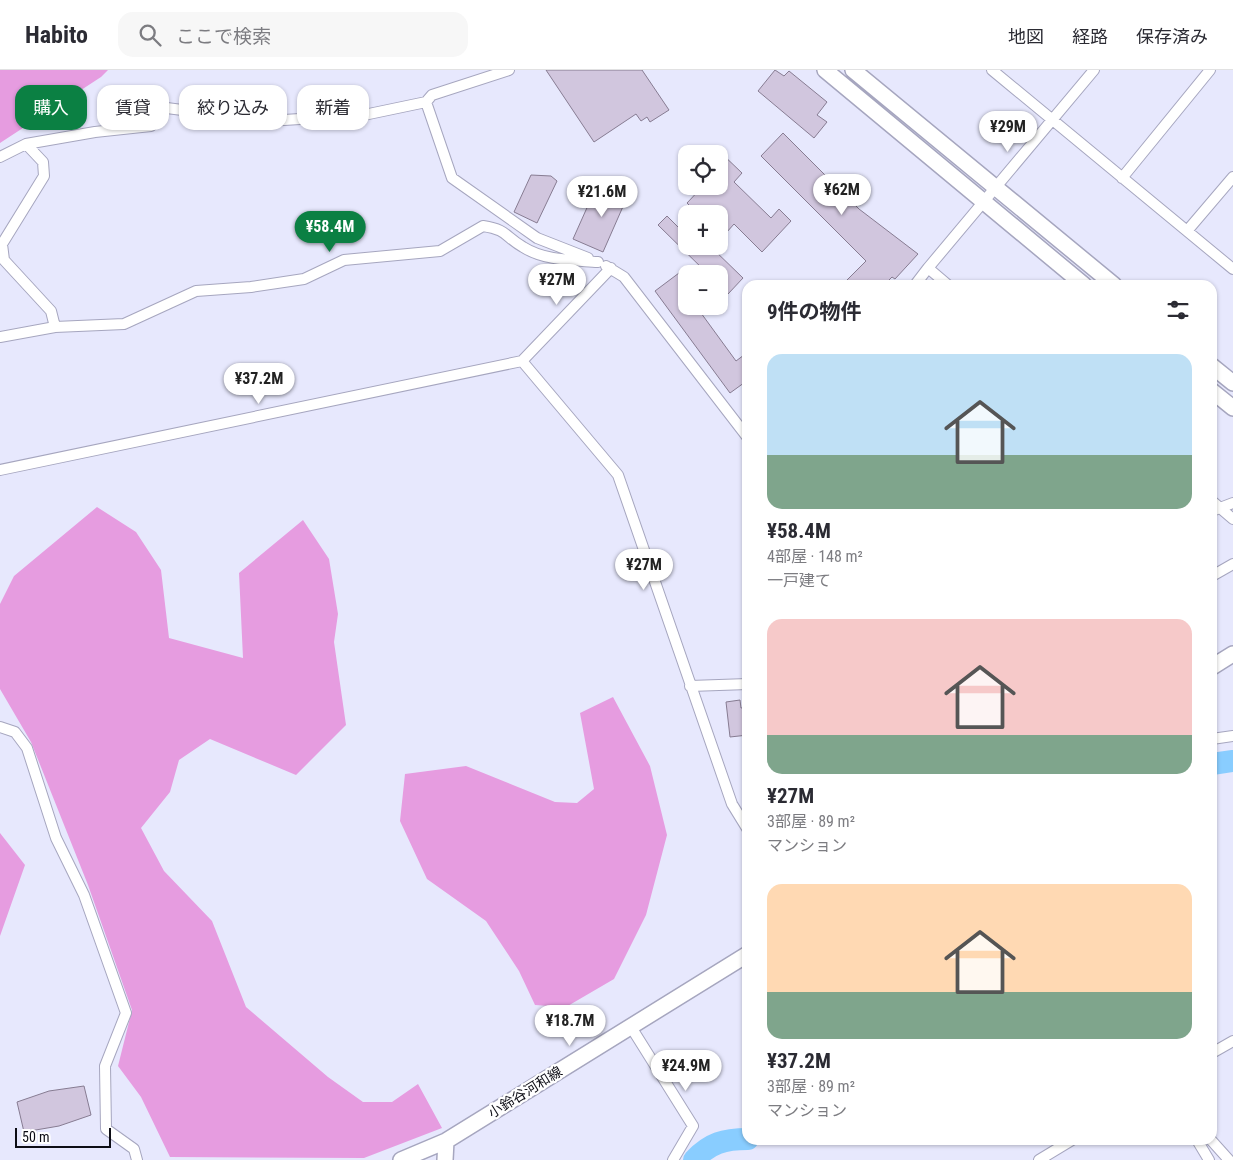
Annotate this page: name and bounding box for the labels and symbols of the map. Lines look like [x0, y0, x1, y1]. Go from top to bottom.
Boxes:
pin: ¥29M [978, 111, 1038, 153]
pin: ¥62M [812, 174, 872, 216]
pin: ¥21.6M [561, 176, 643, 218]
pin: ¥58.4M [289, 210, 371, 253]
pin: ¥27M [527, 264, 587, 306]
pin: ¥37.2M [218, 362, 300, 405]
pin: ¥27M [614, 548, 674, 591]
pin: ¥18.7M [529, 1004, 611, 1047]
pin: ¥24.9M [645, 1050, 727, 1092]
street label: 小鈴谷河和線 [485, 1063, 565, 1121]
scale bar [15, 1125, 111, 1148]

